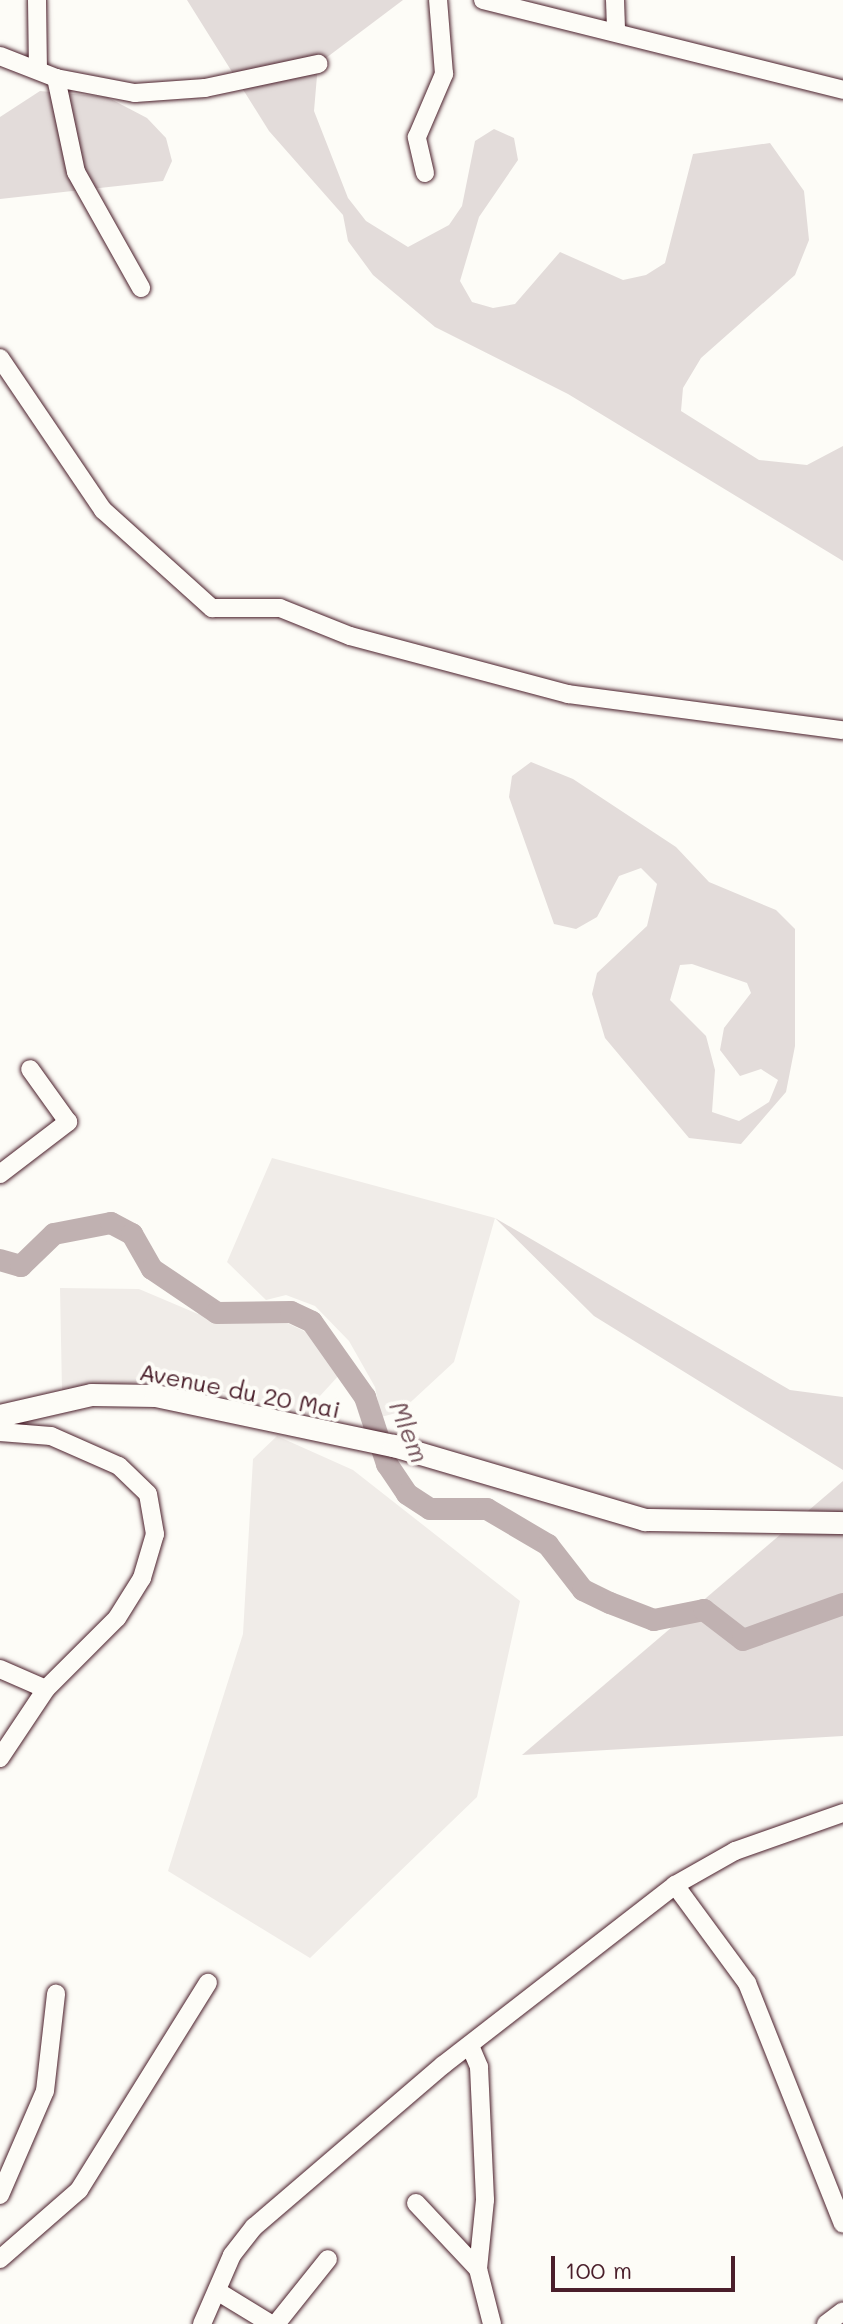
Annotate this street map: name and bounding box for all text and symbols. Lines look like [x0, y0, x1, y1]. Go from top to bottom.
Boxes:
street label: Avenue du 20 Mai [137, 1356, 343, 1424]
water label: Mlem [383, 1396, 435, 1468]
scale bar [555, 2240, 739, 2290]
text: 100 m [565, 2254, 632, 2285]

